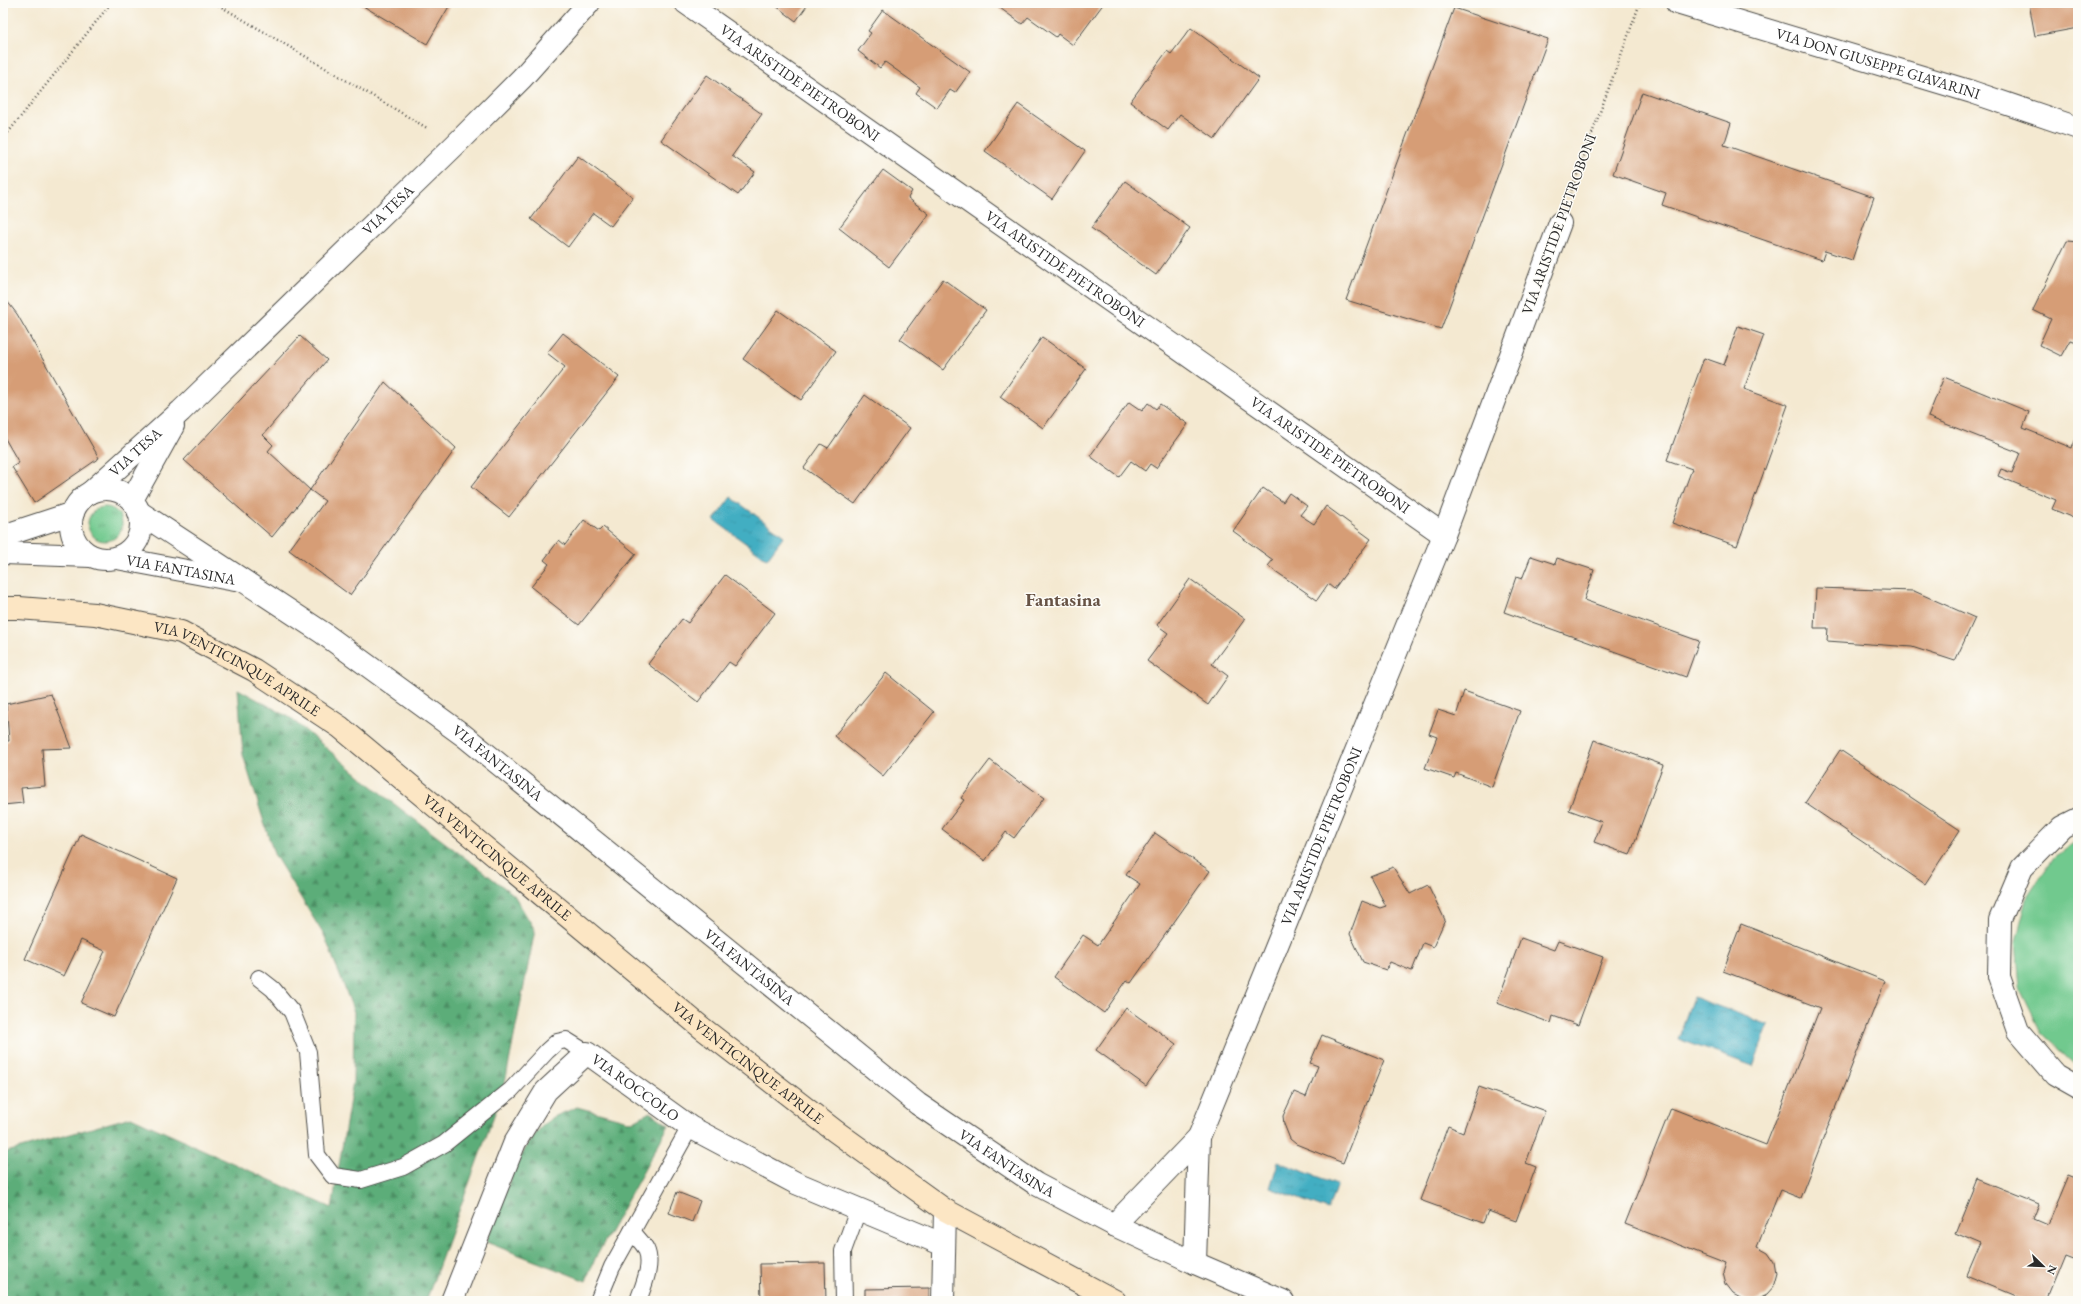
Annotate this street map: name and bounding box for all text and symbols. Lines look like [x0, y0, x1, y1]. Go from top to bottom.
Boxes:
street label: VIA ARISTIDE PIETROBONI [716, 20, 884, 145]
street label: VIA DON GIUSEPPE GIAVARINI [1774, 23, 1983, 103]
street label: VIA ARISTIDE PIETROBONI [1517, 131, 1600, 317]
street label: VIA TESA [358, 180, 418, 239]
street label: VIA ARISTIDE PIETROBONI [982, 206, 1149, 331]
street label: VIA ARISTIDE PIETROBONI [1247, 392, 1414, 517]
street label: VIA TESA [105, 423, 166, 480]
street label: VIA FANTASINA [125, 550, 238, 589]
district label: Fantasina [1025, 587, 1102, 612]
street label: VIA VENTICINQUE APRILE [152, 616, 324, 721]
street label: VIA FANTASINA [449, 720, 547, 805]
street label: VIA ARISTIDE PIETROBONI [1276, 744, 1366, 928]
street label: VIA VENTICINQUE APRILE [419, 790, 576, 925]
street label: VIA FANTASINA [700, 924, 799, 1009]
street label: VIA VENTICINQUE APRILE [668, 997, 828, 1128]
street label: VIA ROCCOLO [588, 1049, 683, 1125]
street label: VIA FANTASINA [955, 1124, 1059, 1201]
north arrow [2023, 1246, 2063, 1286]
text: N [2044, 1263, 2060, 1277]

